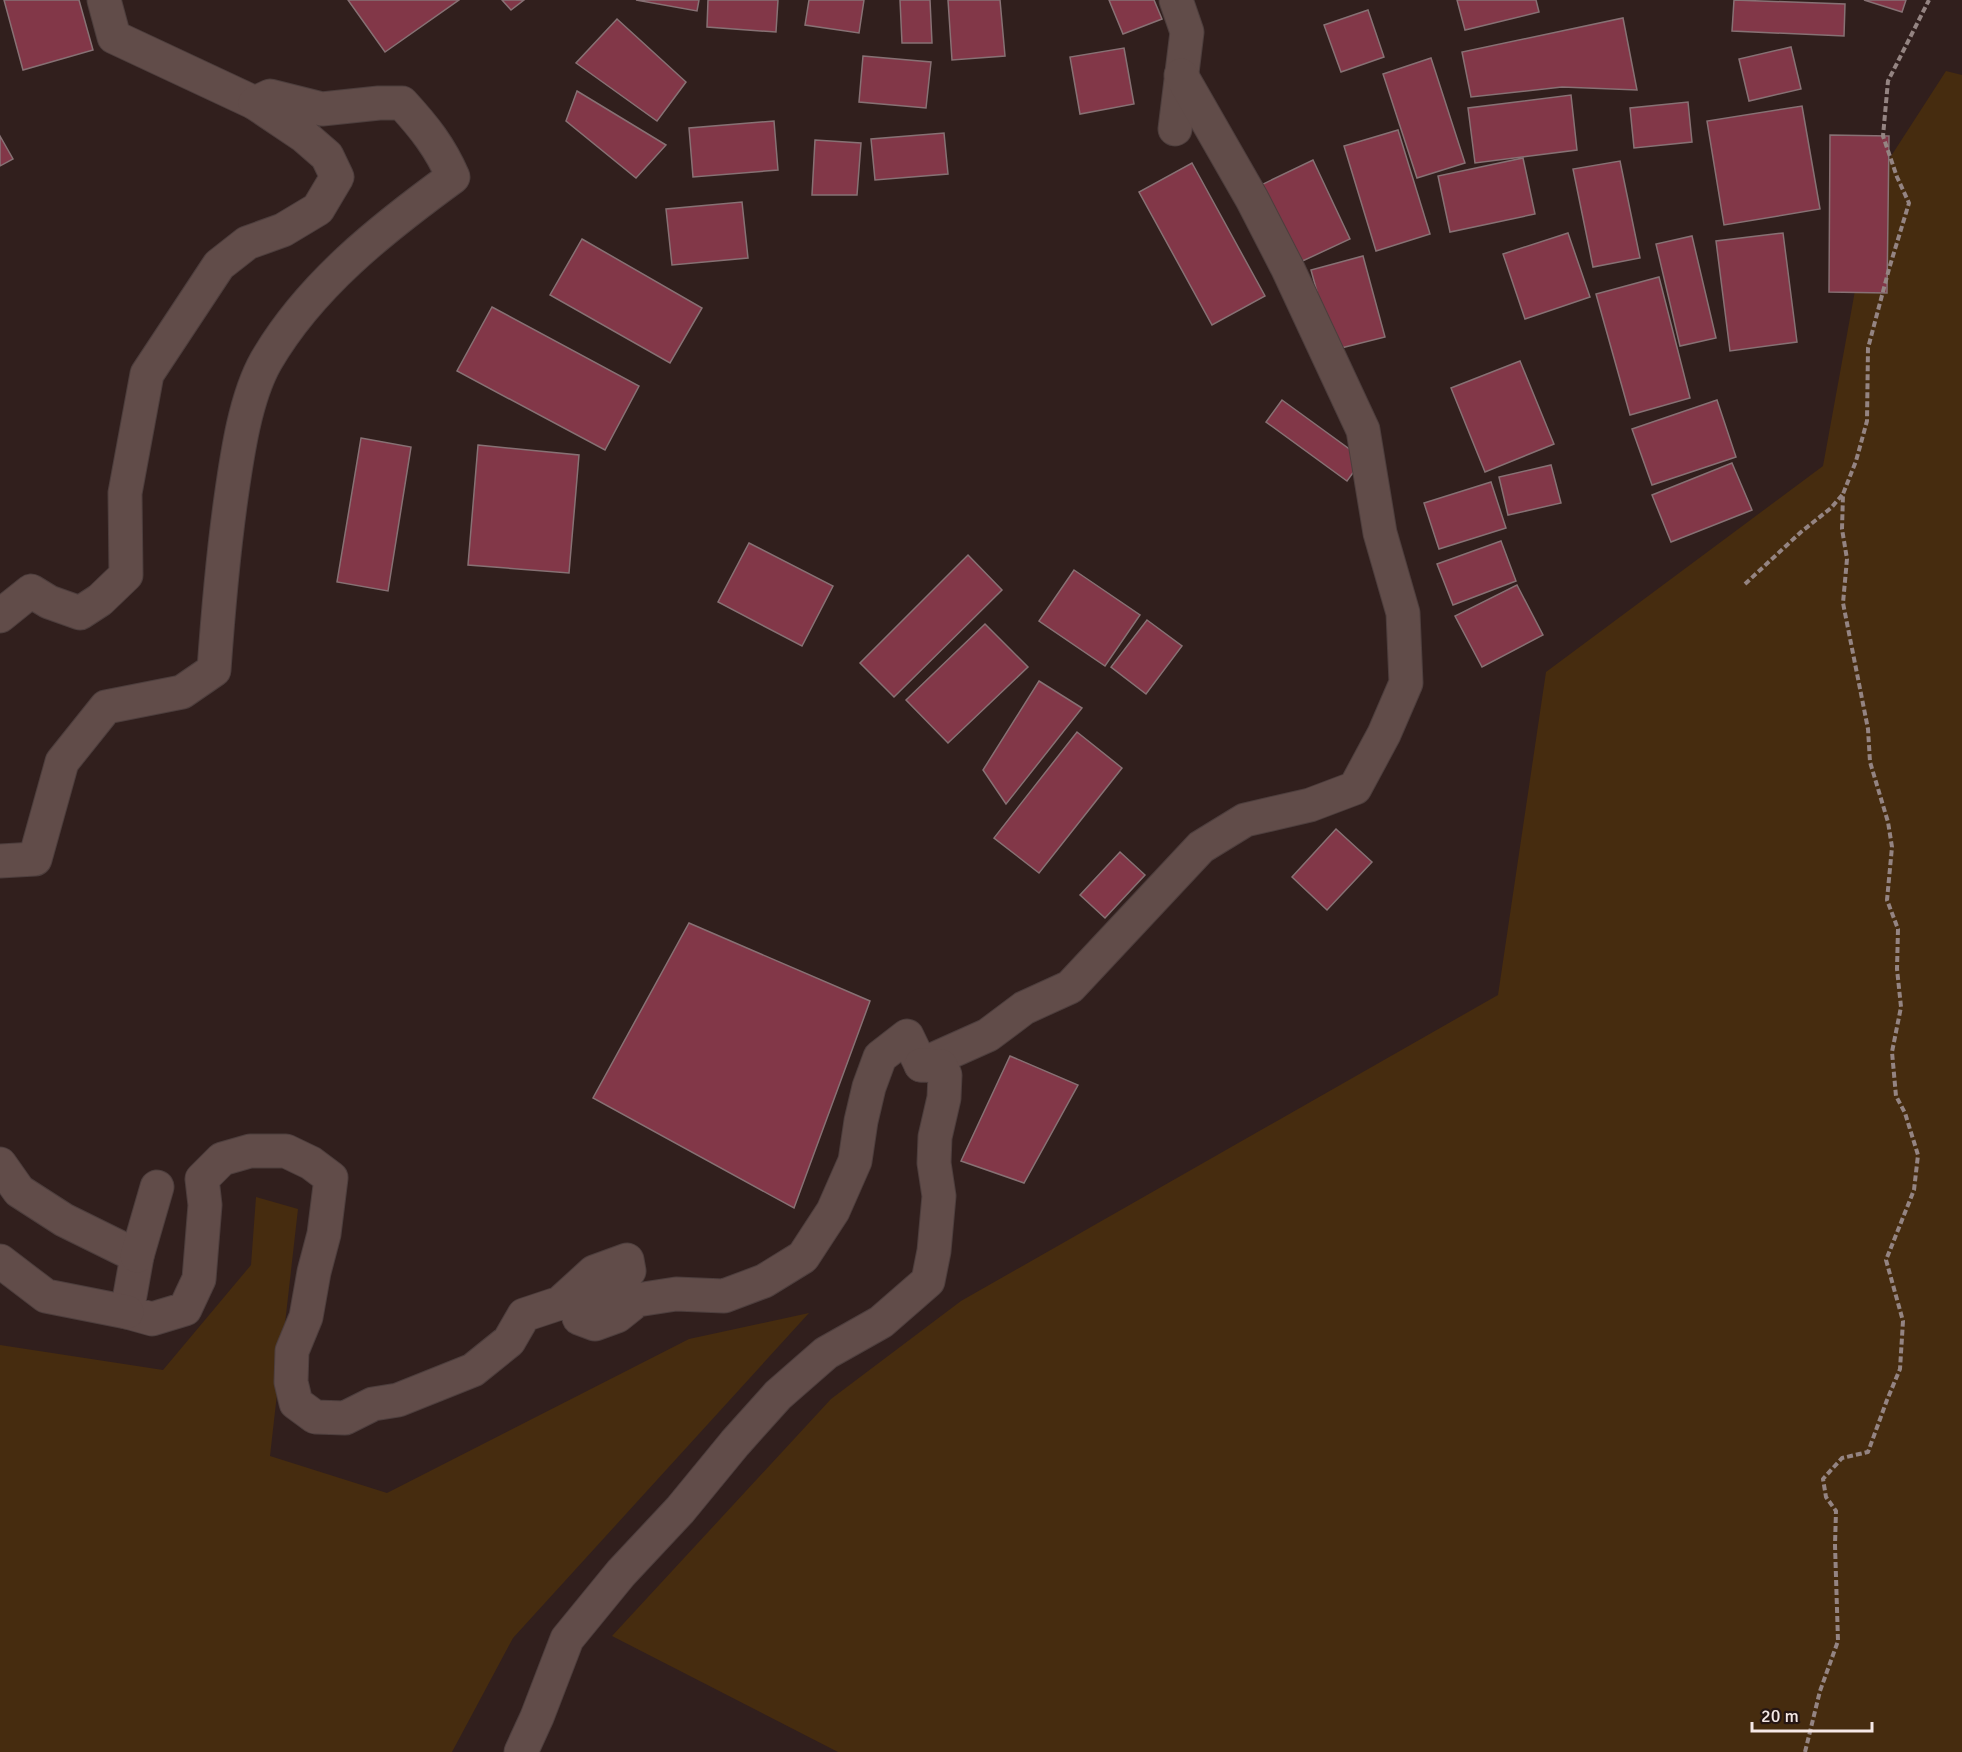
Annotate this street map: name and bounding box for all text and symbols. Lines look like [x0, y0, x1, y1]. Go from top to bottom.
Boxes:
scale bar [1752, 1695, 1872, 1733]
text: 20 m [1761, 1705, 1799, 1727]

